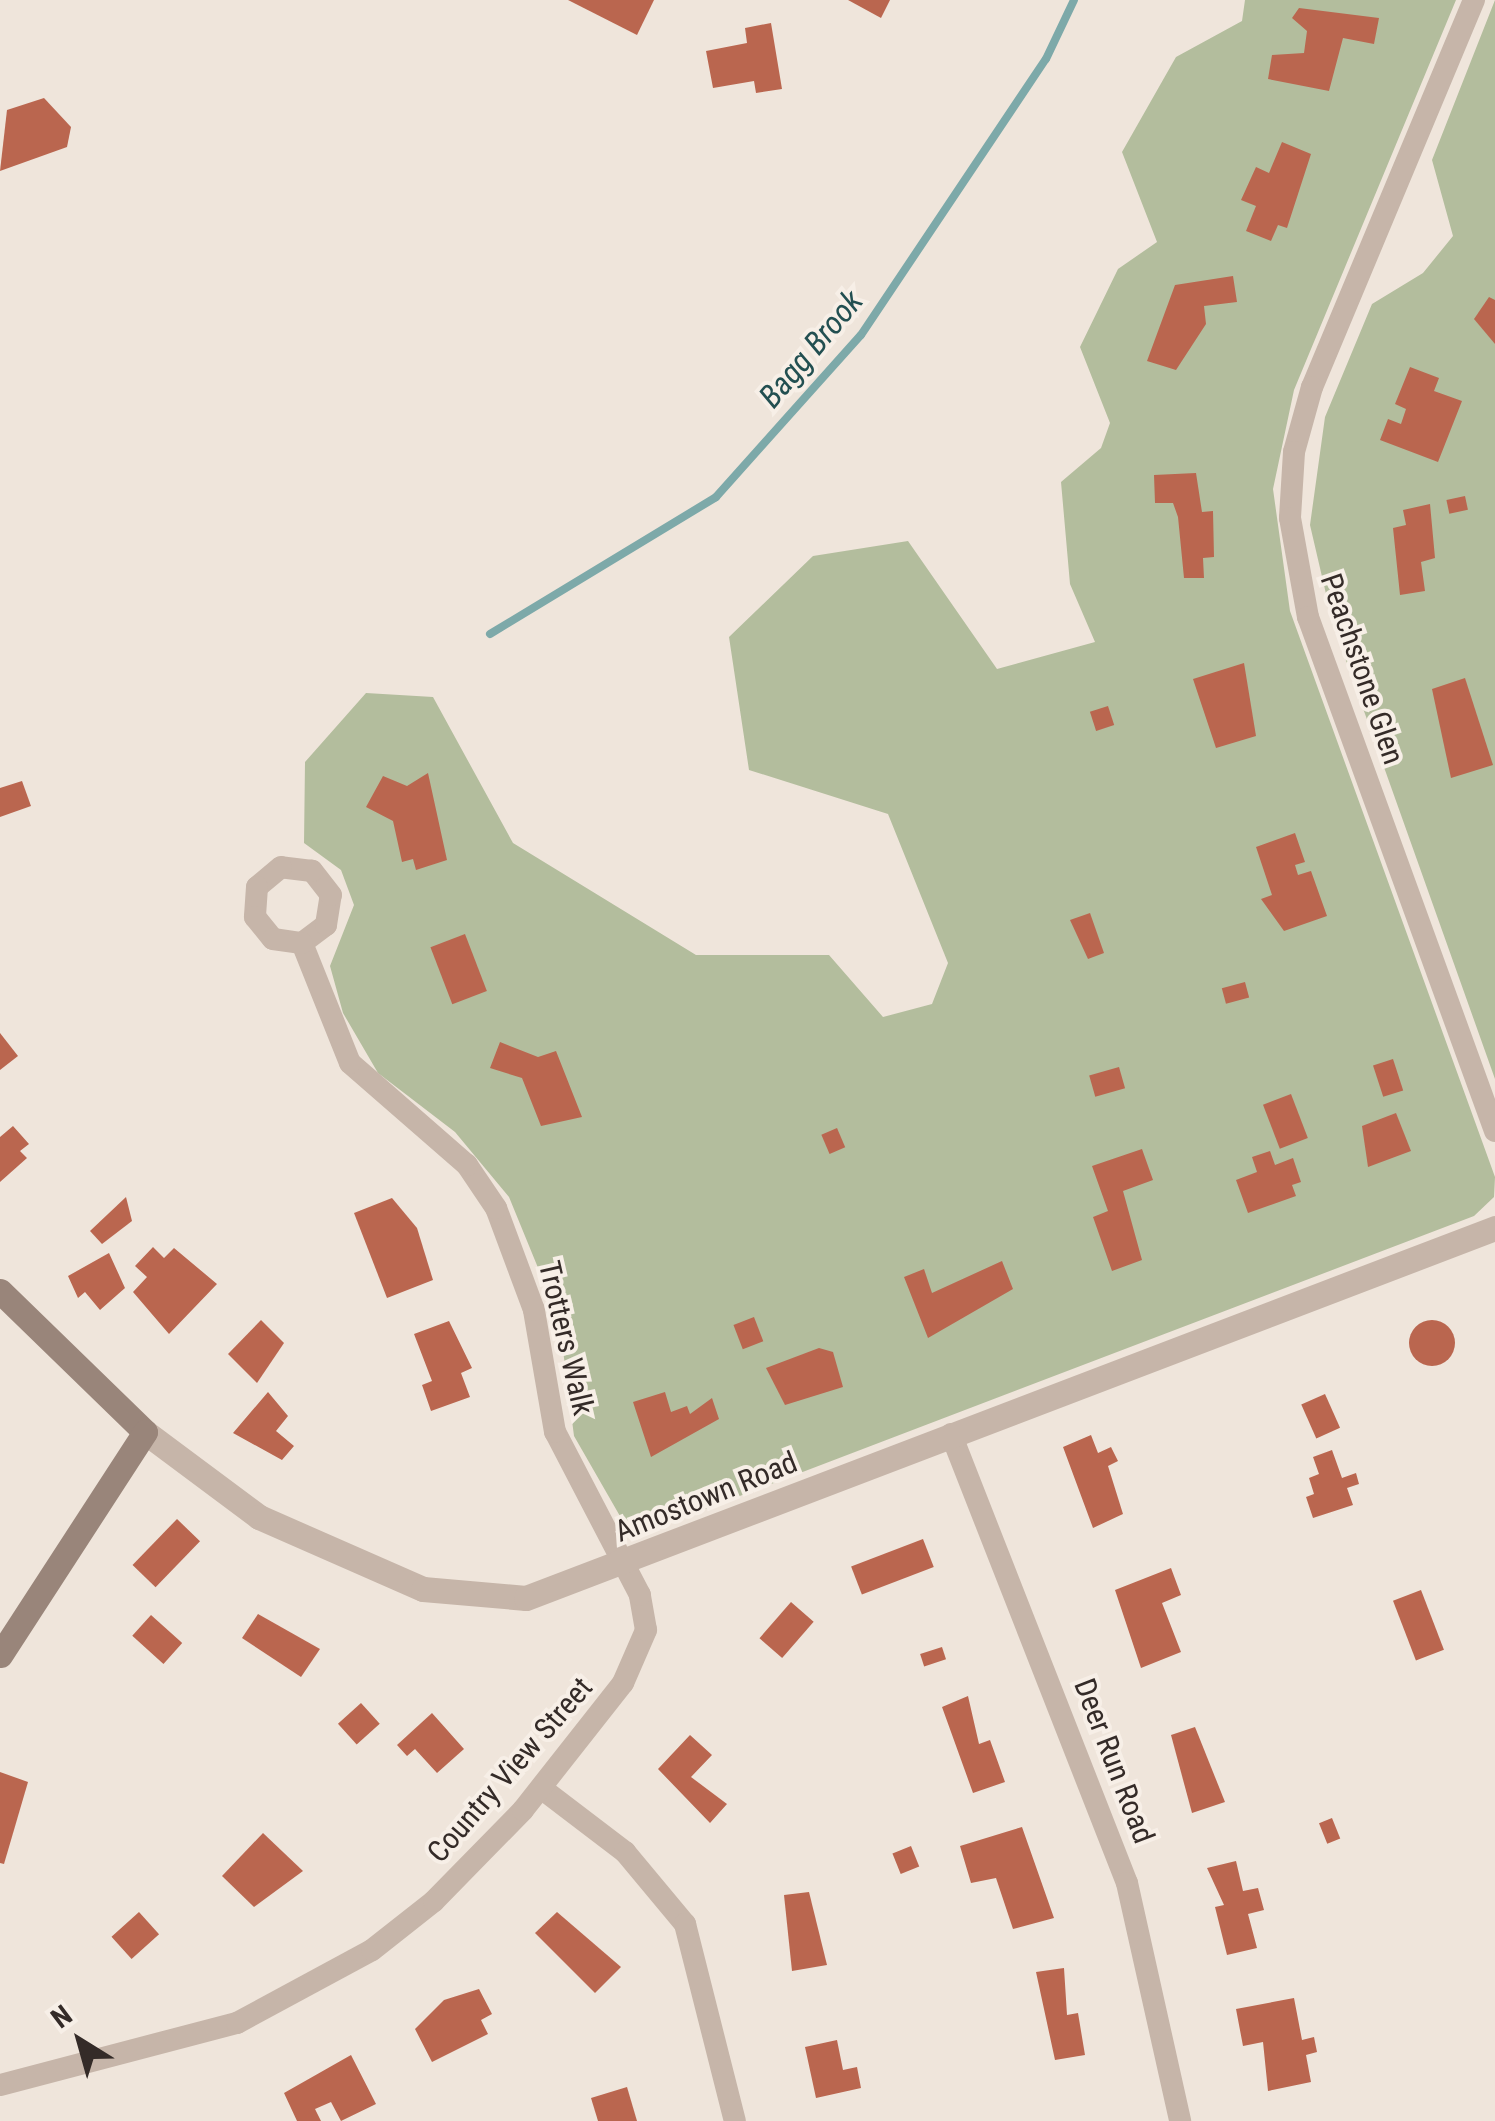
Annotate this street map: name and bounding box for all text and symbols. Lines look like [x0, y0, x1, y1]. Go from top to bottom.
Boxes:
water label: Bagg Brook [751, 283, 871, 415]
street label: Peachstone Glen [1313, 569, 1411, 769]
street label: Trotters Walk [531, 1257, 601, 1419]
street label: Amostown Road [610, 1444, 802, 1550]
street label: Country View Street [420, 1670, 600, 1870]
street label: Deer Run Road [1066, 1674, 1162, 1848]
north arrow [30, 1991, 130, 2091]
text: N [45, 1998, 78, 2035]

